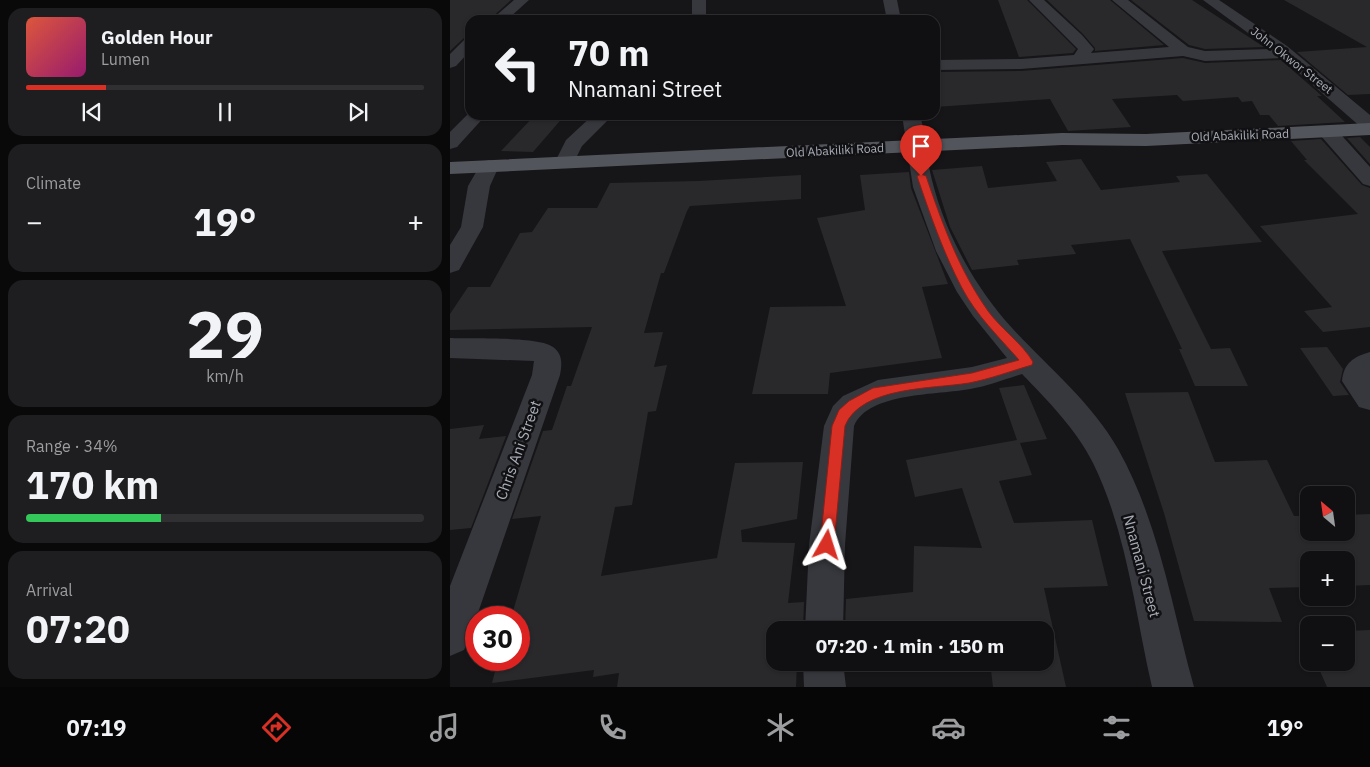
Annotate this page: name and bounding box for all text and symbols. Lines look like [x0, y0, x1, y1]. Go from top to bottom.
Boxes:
street label: John Okwor Street [1248, 23, 1336, 97]
text: Golden Hour [101, 25, 213, 49]
text: 70 m [568, 30, 650, 76]
icon: left [485, 35, 550, 100]
text: Lumen [101, 49, 150, 69]
text: Nnamani Street [568, 74, 722, 103]
icon: previous [78, 98, 106, 126]
icon: pause [211, 98, 239, 126]
icon: next [344, 98, 372, 126]
pin [900, 125, 942, 176]
street label: Old Abakiliki Road [1191, 126, 1289, 144]
icon: arrive [907, 132, 935, 160]
street label: Old Abakiliki Road [786, 140, 884, 160]
text: Climate [26, 173, 81, 193]
text: 19° [193, 197, 257, 246]
text: − [26, 203, 43, 240]
text: + [407, 203, 424, 240]
text: 29 [186, 291, 264, 376]
text: km/h [206, 366, 244, 386]
street label: Chris Ani Street [491, 398, 545, 502]
text: Range · 34% [26, 436, 118, 456]
text: 170 km [26, 460, 159, 509]
north arrow [1300, 486, 1355, 541]
map controls [1300, 486, 1355, 671]
street label: Nnamani Street [1119, 513, 1165, 619]
position arrow [800, 518, 852, 570]
button: + [1300, 551, 1355, 606]
text: Arrival [26, 580, 73, 600]
text: 07:20 [26, 604, 130, 653]
speed limit sign: 30 [465, 606, 530, 671]
button: − [1300, 616, 1355, 671]
text: 07:20 · 1 min · 150 m [816, 634, 1004, 658]
icon: directions [259, 710, 294, 745]
icon: music [427, 710, 462, 745]
icon: phone [595, 710, 630, 745]
icon: climate [763, 710, 798, 745]
icon: car [931, 710, 966, 745]
icon: filters [1099, 710, 1134, 745]
text: 07:19 [66, 713, 127, 742]
text: 19° [1267, 713, 1303, 742]

